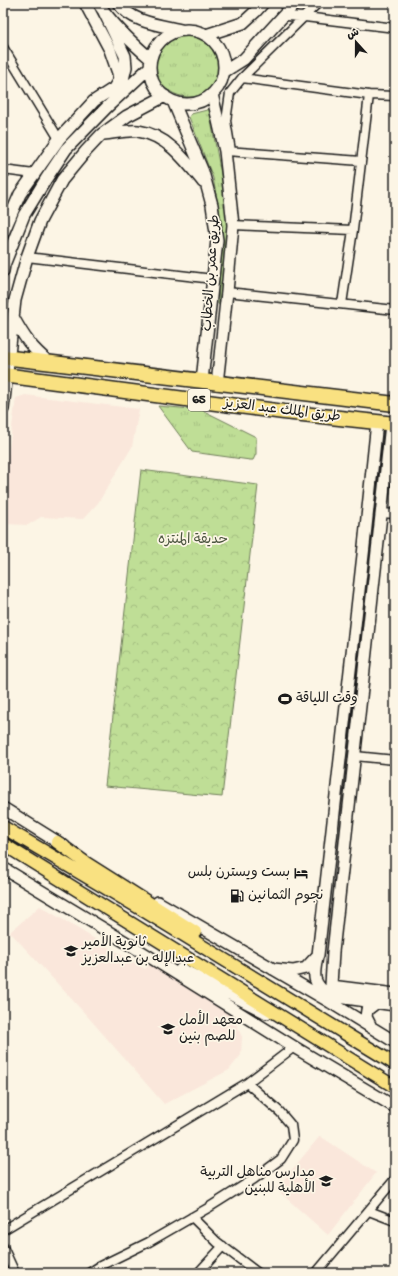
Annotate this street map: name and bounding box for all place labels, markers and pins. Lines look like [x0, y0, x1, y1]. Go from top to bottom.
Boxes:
sports icon: وقت اللياقة [277, 691, 293, 707]
place label: وقت اللياقة [296, 691, 358, 708]
place label: بست ويسترن بلس [188, 865, 290, 882]
hotel icon: بست ويسترن بلس [293, 865, 309, 881]
fuel station icon: نجوم الثمانين [229, 888, 245, 904]
place label: نجوم الثمانين [248, 888, 323, 906]
place label: ثانوية الأمير عبدالإله بن عبدالعزيز [81, 932, 194, 968]
school or university icon: ثانوية الأمير عبدالإله بن عبدالعزيز [63, 943, 79, 959]
place label: معهد الأمل للصم بنين [179, 1010, 243, 1046]
school or university icon: معهد الأمل للصم بنين [160, 1021, 176, 1037]
place label: مدارس مناهل التربية الأهلية للبنين [200, 1165, 315, 1198]
school or university icon: مدارس مناهل التربية الأهلية للبنين [318, 1173, 334, 1189]

